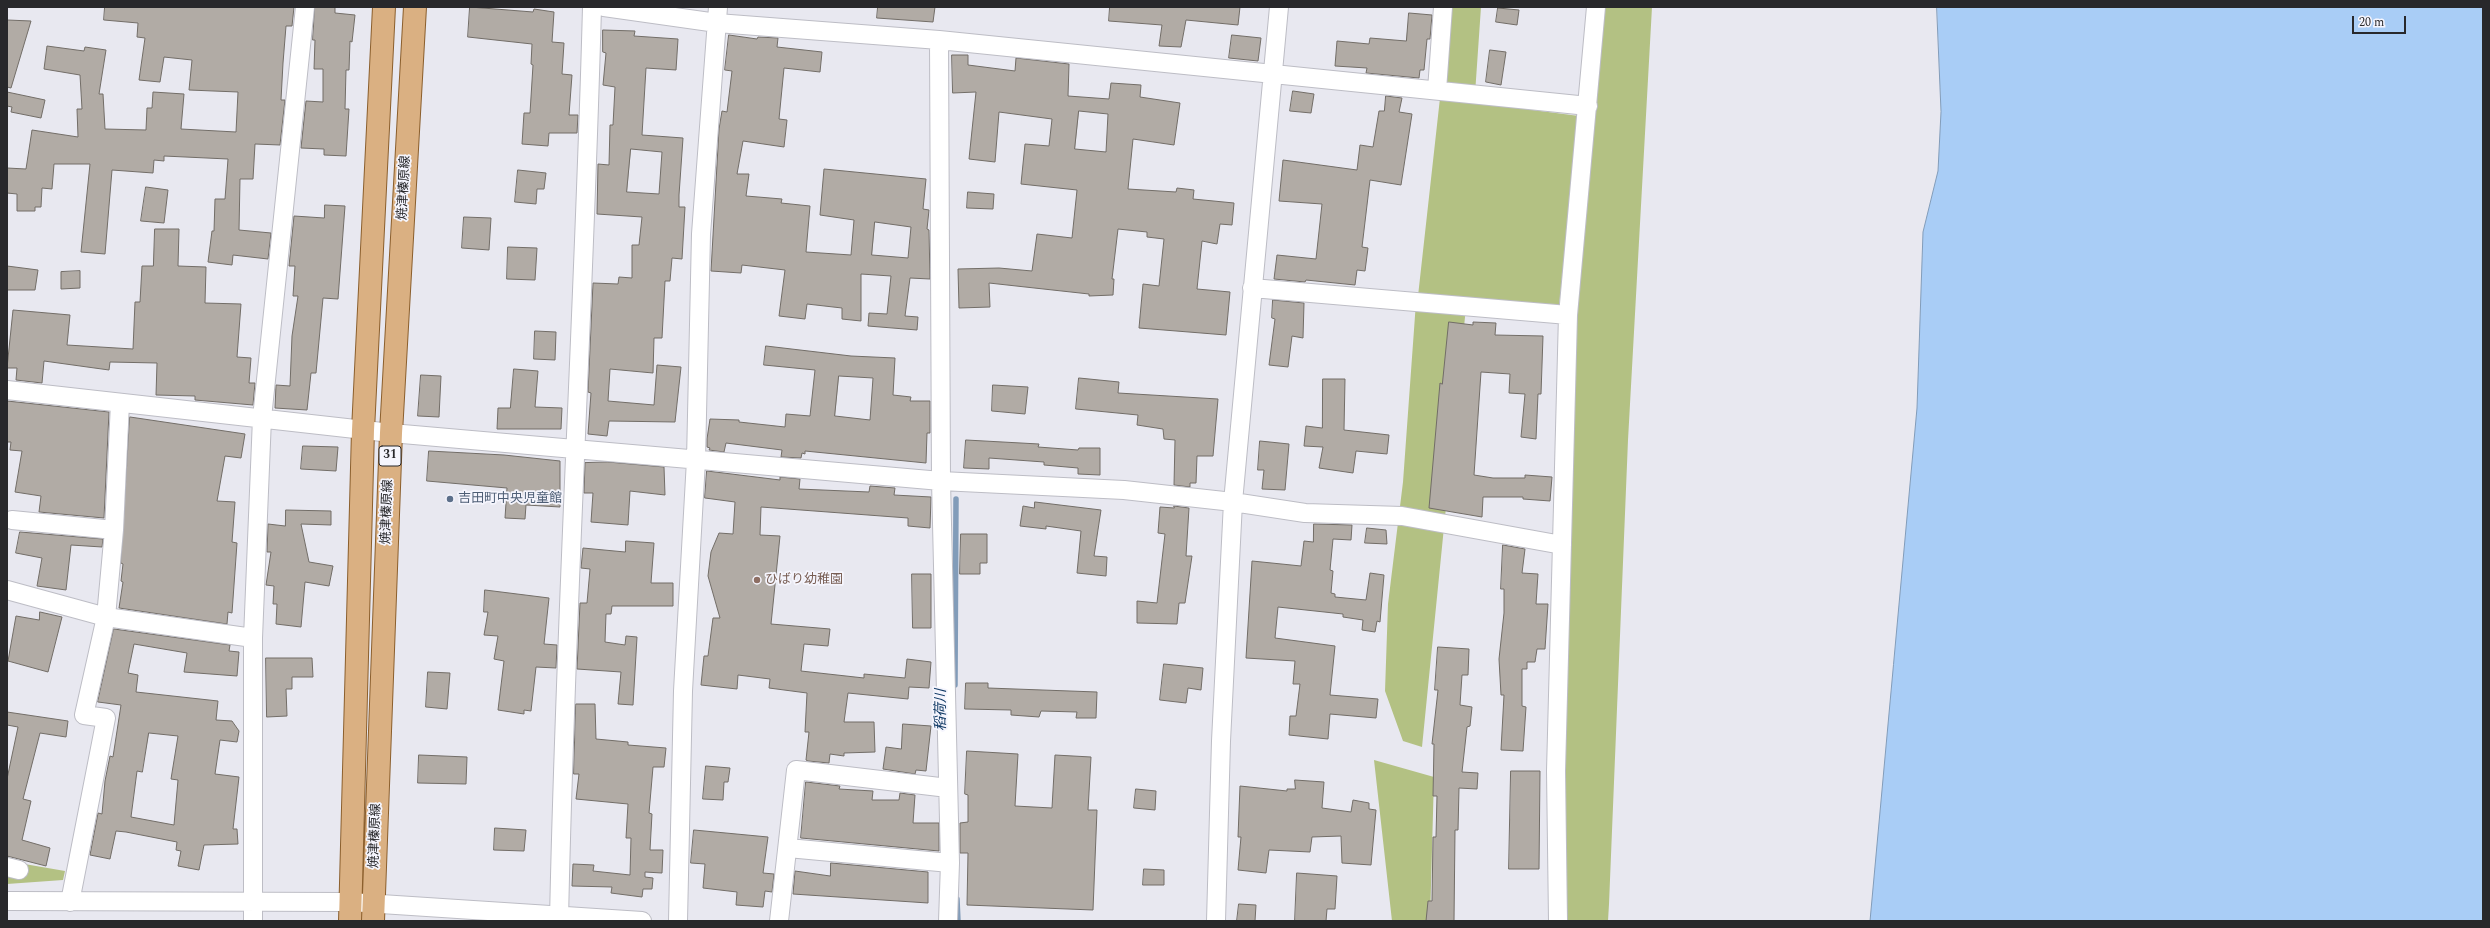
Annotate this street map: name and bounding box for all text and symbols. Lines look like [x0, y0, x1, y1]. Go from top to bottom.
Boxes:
scale bar [2354, 8, 2408, 34]
text: 20 m [2359, 13, 2384, 32]
street label: 焼津榛原線 [396, 155, 414, 221]
road number: 31 [379, 446, 401, 466]
street label: 焼津榛原線 [379, 479, 397, 545]
place label: 吉田町中央児童館 [458, 491, 562, 507]
marker: 吉田町中央児童館 [445, 494, 455, 504]
place label: ひばり幼稚園 [765, 572, 843, 588]
marker: ひばり幼稚園 [752, 575, 762, 585]
water label: 稻荷川 [934, 689, 950, 731]
street label: 焼津榛原線 [367, 803, 385, 869]

